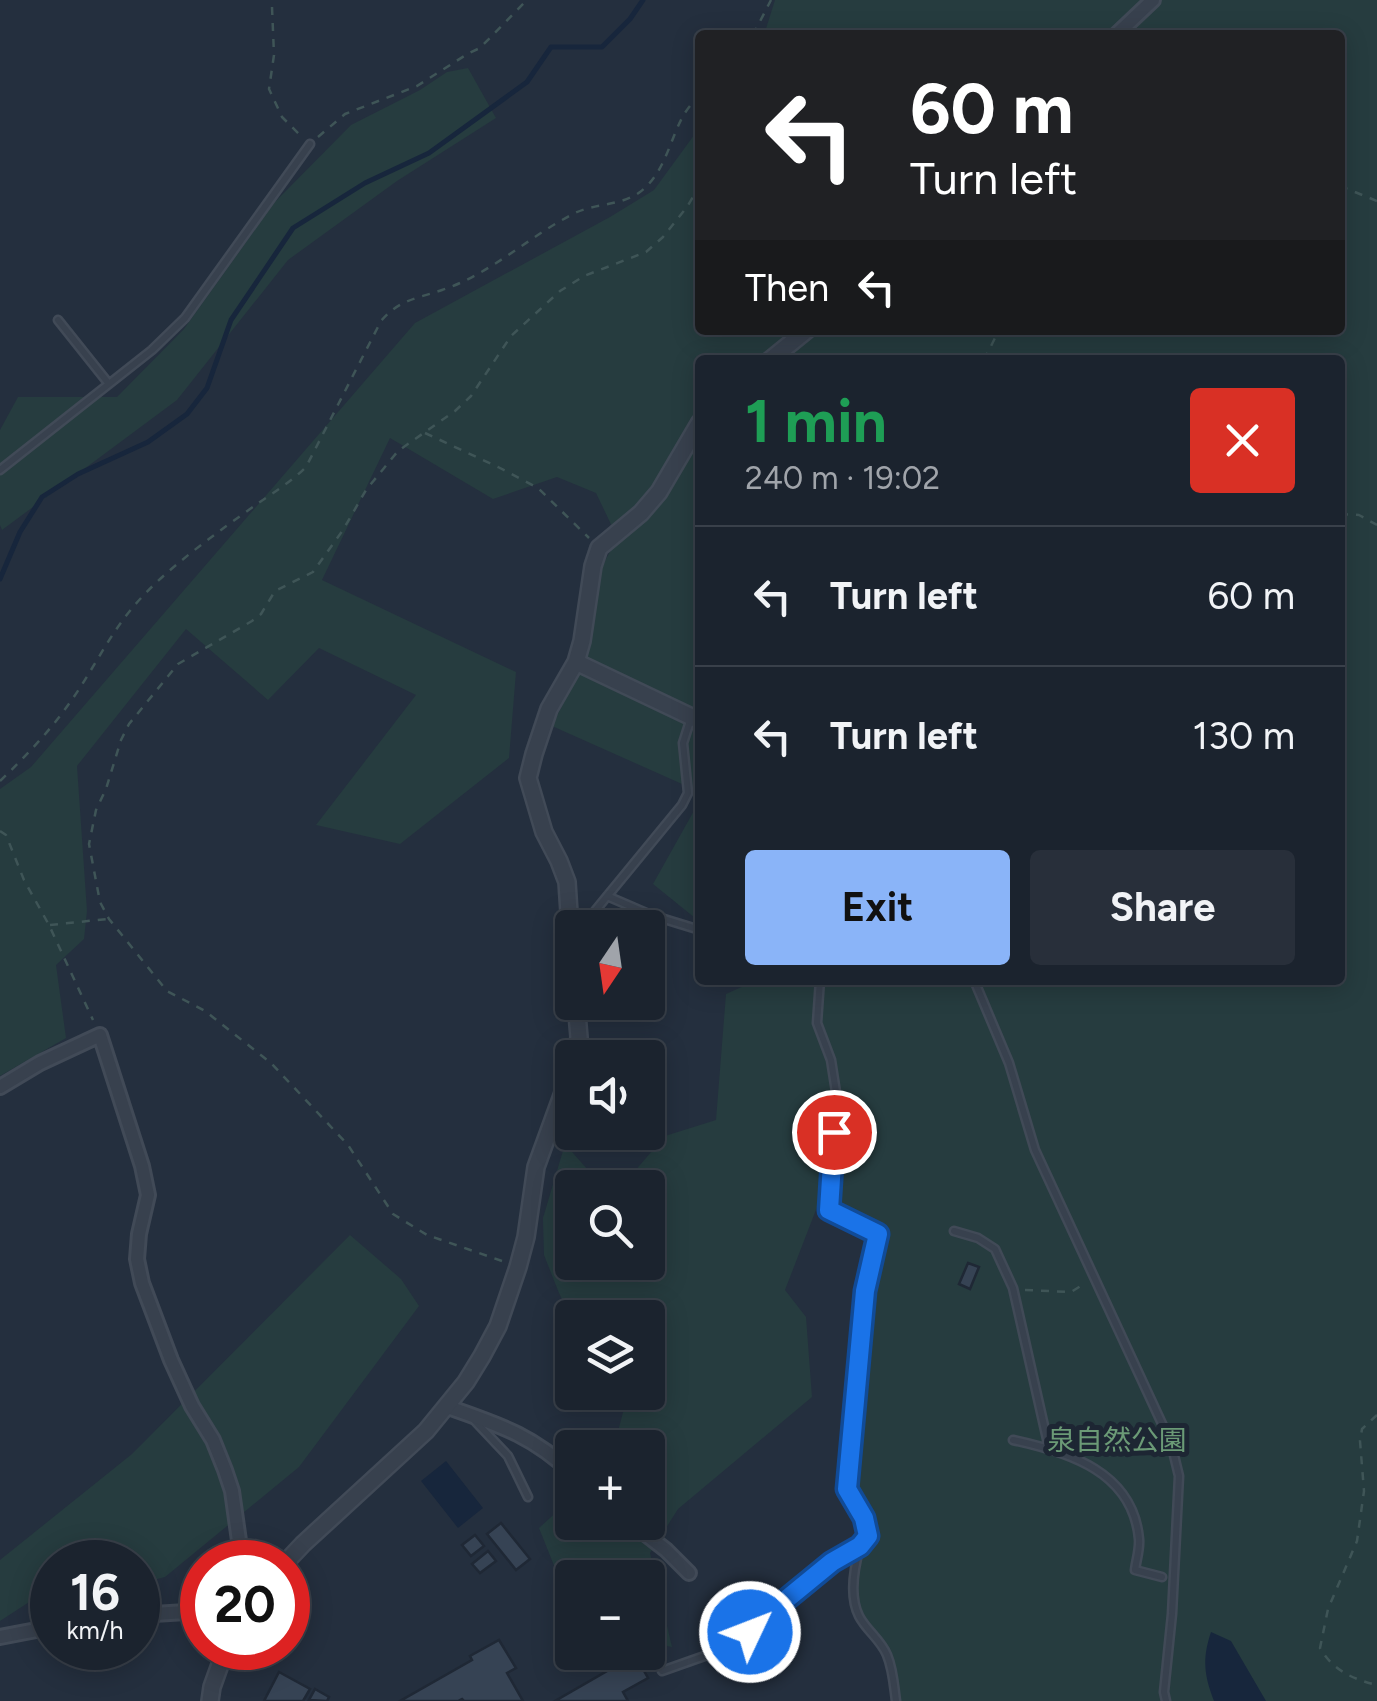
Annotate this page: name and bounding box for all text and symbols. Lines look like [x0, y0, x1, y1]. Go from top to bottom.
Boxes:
text: 60 m [910, 66, 1074, 151]
icon: left [745, 70, 875, 200]
text: Turn left [910, 151, 1077, 205]
icon: left [849, 260, 904, 315]
text: Then [745, 265, 829, 311]
text: 1 min [745, 385, 887, 457]
button: close [1190, 388, 1295, 493]
text: 240 m · 19:02 [745, 459, 940, 497]
icon: left [745, 569, 800, 624]
text: Turn left [830, 573, 978, 619]
text: 60 m [1207, 573, 1295, 619]
icon: left [745, 709, 800, 764]
text: Turn left [830, 713, 978, 759]
text: 130 m [1193, 713, 1295, 759]
button: Exit [745, 850, 1010, 965]
button: Share [1030, 850, 1295, 965]
north arrow [555, 910, 665, 1020]
map controls [555, 910, 665, 1670]
button: sound [555, 1040, 665, 1150]
pin [792, 1090, 877, 1175]
icon: arrive [807, 1105, 862, 1160]
button: search [555, 1170, 665, 1280]
button: layers [555, 1300, 665, 1410]
park label: 泉自然公園 [1047, 1423, 1187, 1457]
button: + [555, 1430, 665, 1540]
speed limit sign: 20 [180, 1540, 310, 1670]
button: − [555, 1560, 665, 1670]
text: 16 [70, 1562, 120, 1623]
position arrow [698, 1580, 802, 1684]
text: km/h [66, 1615, 124, 1645]

